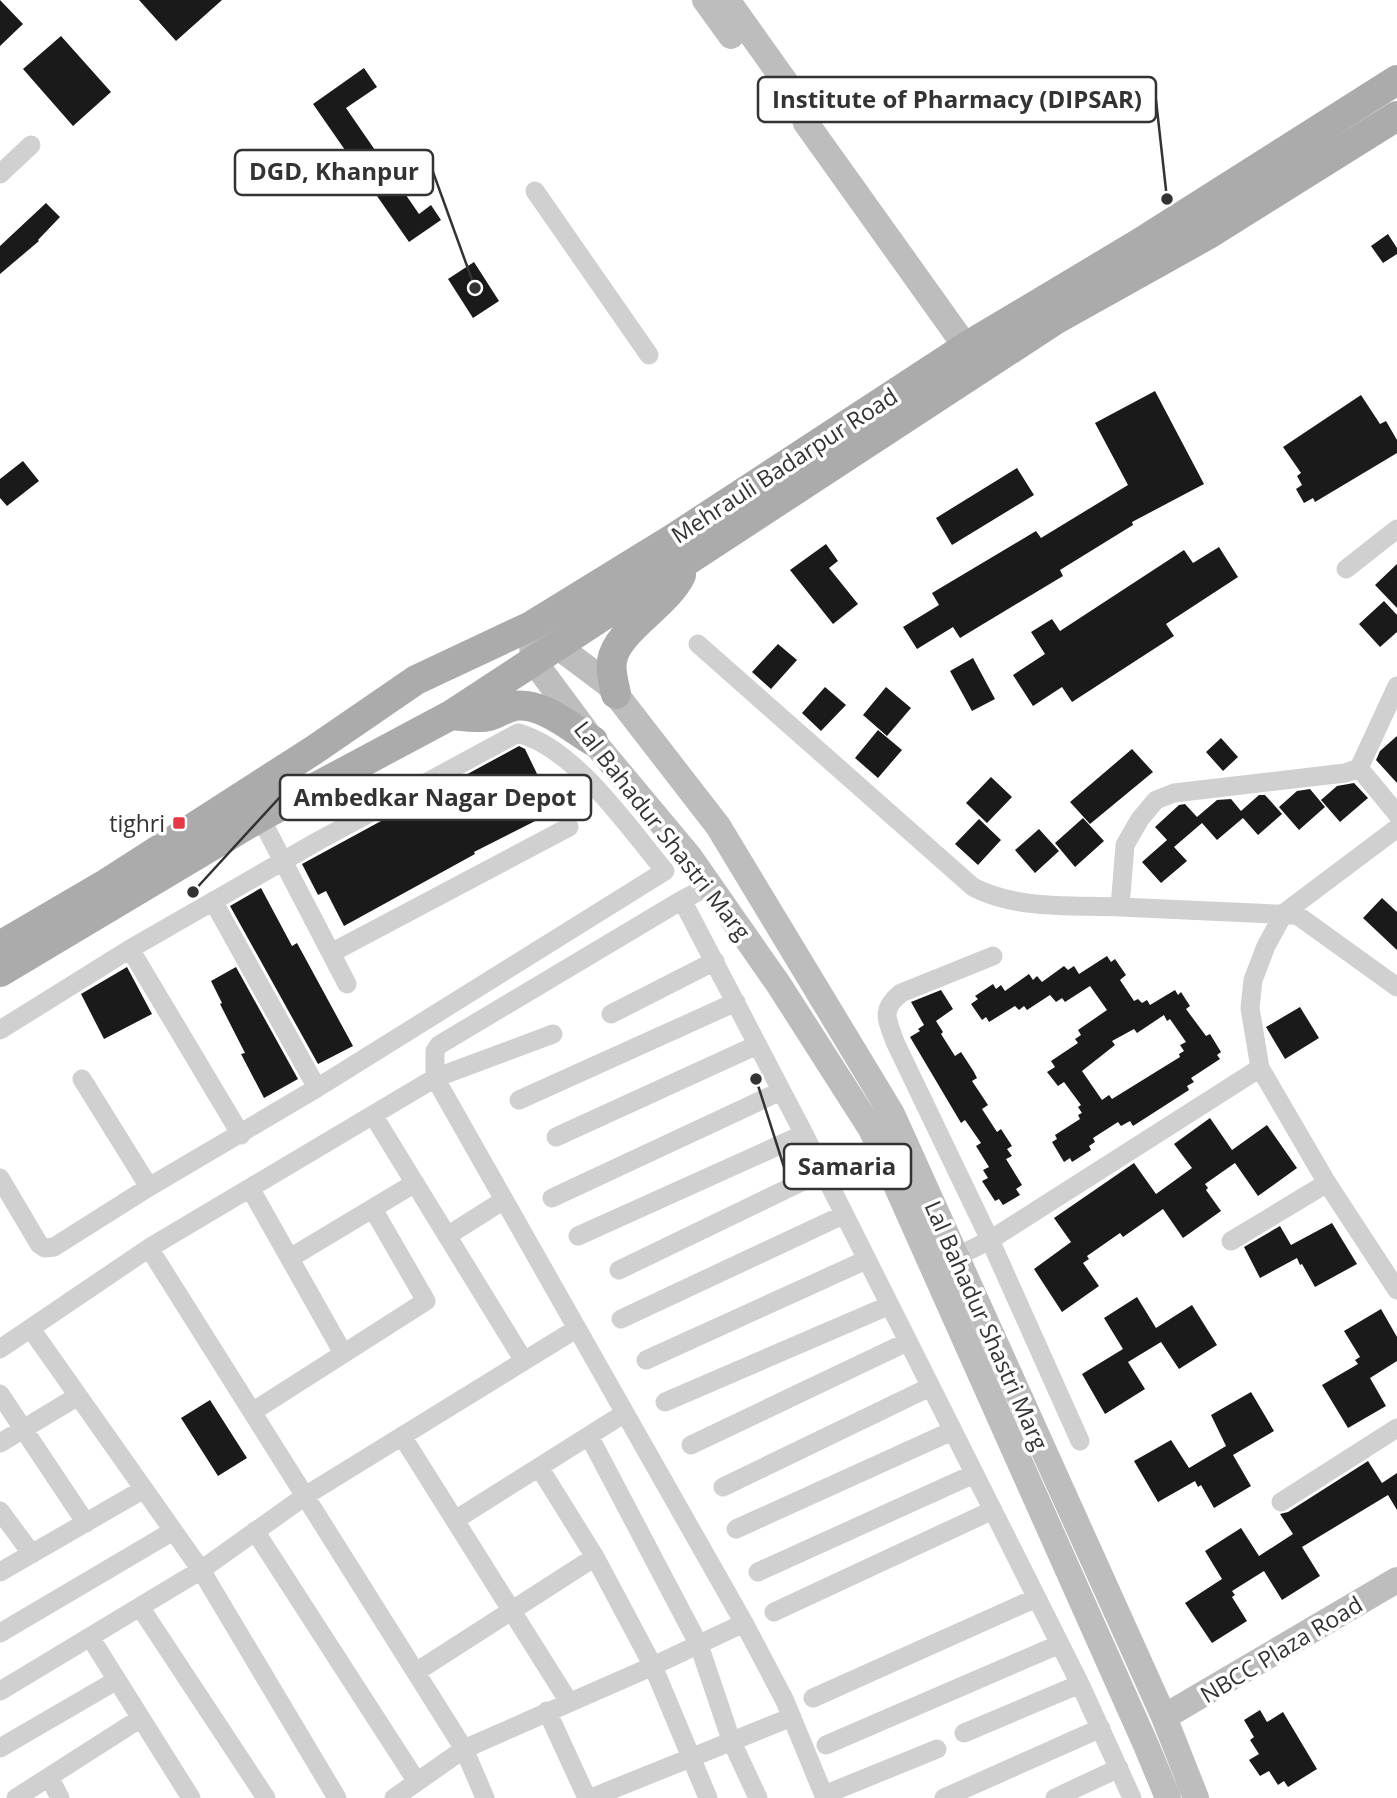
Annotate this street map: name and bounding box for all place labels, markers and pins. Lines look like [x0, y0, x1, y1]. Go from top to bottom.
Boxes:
callout: Institute of Pharmacy (DIPSAR) [758, 77, 1156, 122]
callout: DGD, Khanpur [235, 150, 433, 195]
callout: Ambedkar Nagar Depot [280, 775, 591, 820]
place label: tighri [109, 807, 165, 839]
marker: tighri [171, 815, 187, 831]
callout: Samaria [784, 1144, 911, 1189]

